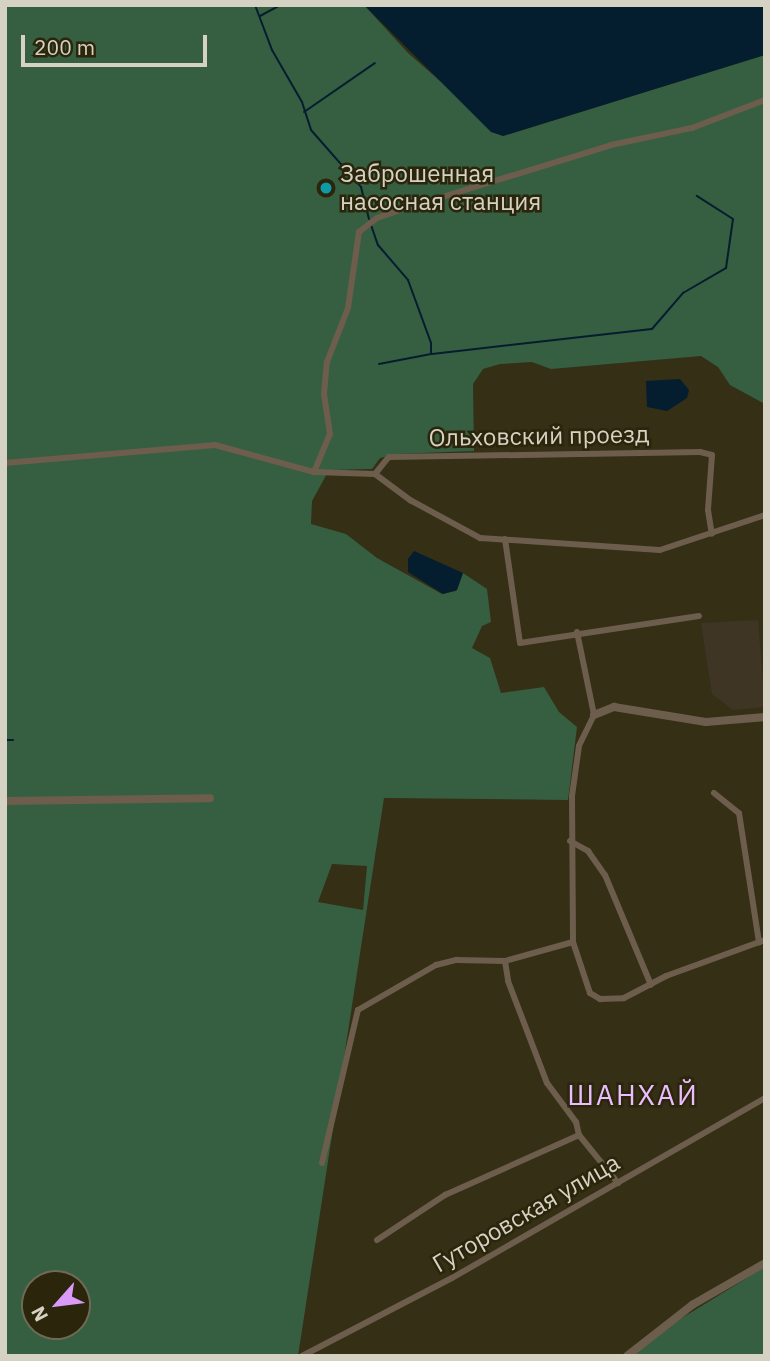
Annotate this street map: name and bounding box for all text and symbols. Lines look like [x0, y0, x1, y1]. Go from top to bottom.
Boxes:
scale bar [24, 21, 210, 65]
text: 200 m [34, 33, 95, 61]
place label: Заброшенная насосная станция [340, 160, 541, 216]
marker: Заброшенная насосная станция [318, 180, 334, 196]
street label: Ольховский проезд [428, 420, 650, 452]
district label: ШАНХАЙ [568, 1078, 698, 1112]
street label: Гуторовская улица [427, 1148, 625, 1278]
north arrow [21, 1270, 91, 1340]
text: N [25, 1302, 53, 1326]

